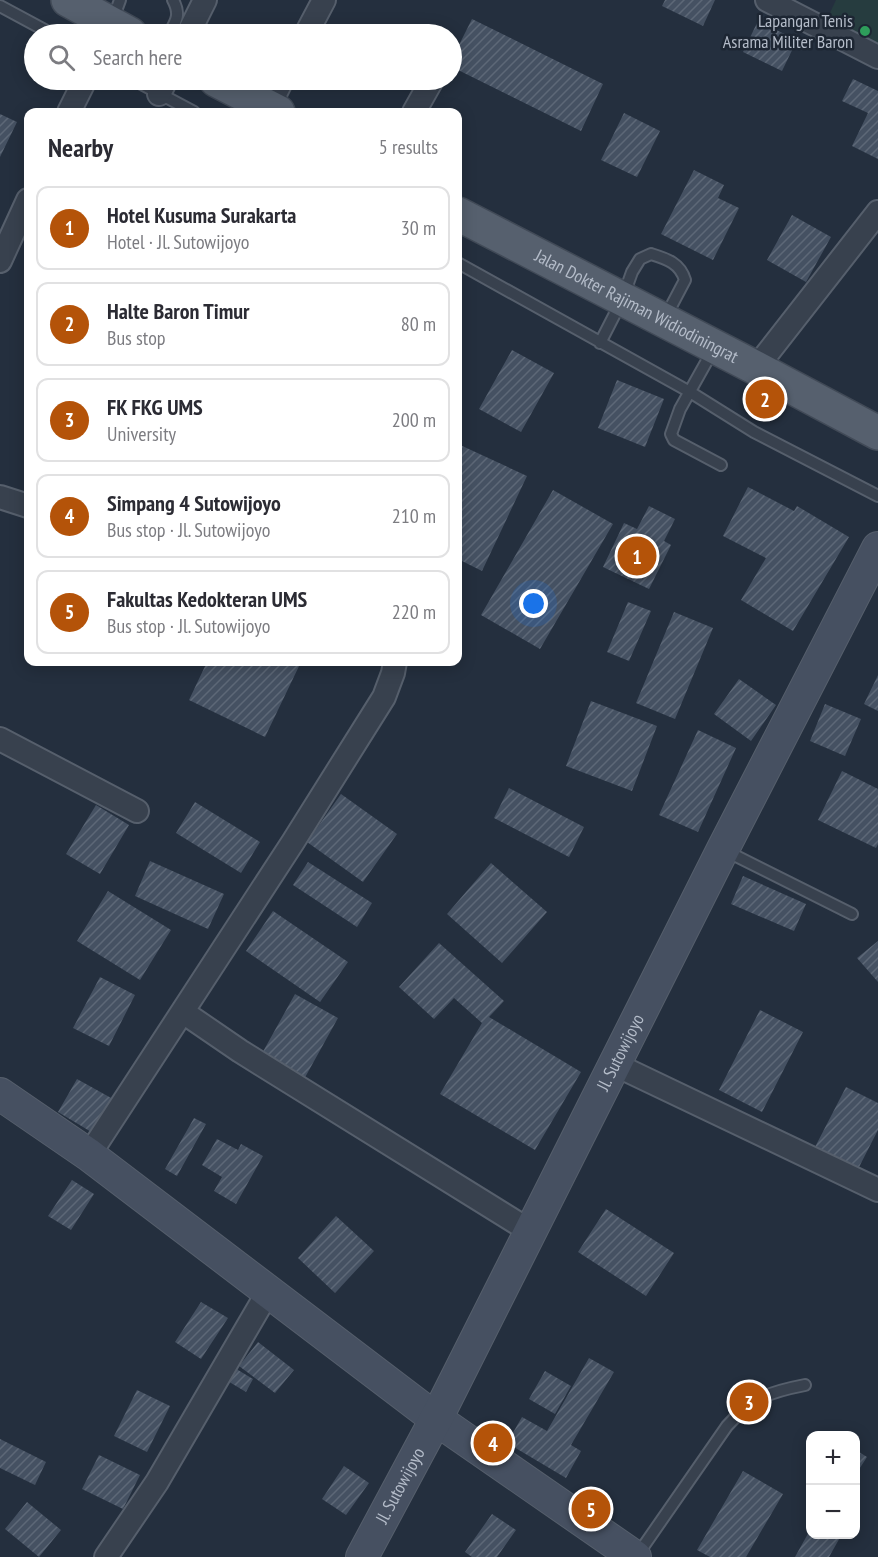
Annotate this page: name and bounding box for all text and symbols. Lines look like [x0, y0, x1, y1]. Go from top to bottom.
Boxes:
place label: Lapangan Tenis Asrama Militer Baron [723, 9, 853, 53]
search box [24, 24, 462, 90]
marker: Lapangan Tenis Asrama Militer Baron [858, 24, 872, 38]
icon: search [45, 41, 78, 74]
text: Search here [93, 43, 182, 71]
text: Nearby [48, 131, 113, 164]
text: 5 results [379, 134, 438, 160]
text: Hotel Kusuma Surakarta [107, 201, 296, 229]
text: 1 [65, 215, 74, 241]
text: 30 m [401, 215, 436, 241]
text: Hotel · Jl. Sutowijoyo [107, 229, 249, 255]
street label: Jalan Dokter Rajiman Widiodiningrat [530, 243, 742, 368]
text: Halte Baron Timur [107, 297, 250, 325]
text: 2 [65, 311, 74, 337]
text: 80 m [401, 311, 436, 337]
text: Bus stop [107, 325, 166, 351]
pin: 2 [746, 376, 784, 422]
text: FK FKG UMS [107, 393, 203, 421]
text: 3 [65, 407, 74, 433]
text: 200 m [392, 407, 436, 433]
text: University [107, 421, 176, 447]
text: Simpang 4 Sutowijoyo [107, 489, 281, 517]
text: 4 [65, 503, 74, 529]
text: 210 m [392, 503, 436, 529]
text: Bus stop · Jl. Sutowijoyo [107, 517, 270, 543]
pin: 1 [618, 534, 656, 578]
text: Fakultas Kedokteran UMS [107, 585, 307, 613]
your location [519, 589, 548, 618]
text: 5 [65, 599, 74, 625]
text: 220 m [392, 599, 436, 625]
text: Bus stop · Jl. Sutowijoyo [107, 613, 270, 639]
street label: Jl. Sutowijoyo [591, 1010, 649, 1095]
pin: 3 [730, 1380, 768, 1424]
pin: 4 [474, 1420, 512, 1466]
map controls [806, 1431, 860, 1539]
button: + [806, 1431, 860, 1485]
street label: Jl. Sutowijoyo [370, 1443, 430, 1528]
button: − [806, 1485, 860, 1539]
pin: 5 [572, 1486, 610, 1532]

